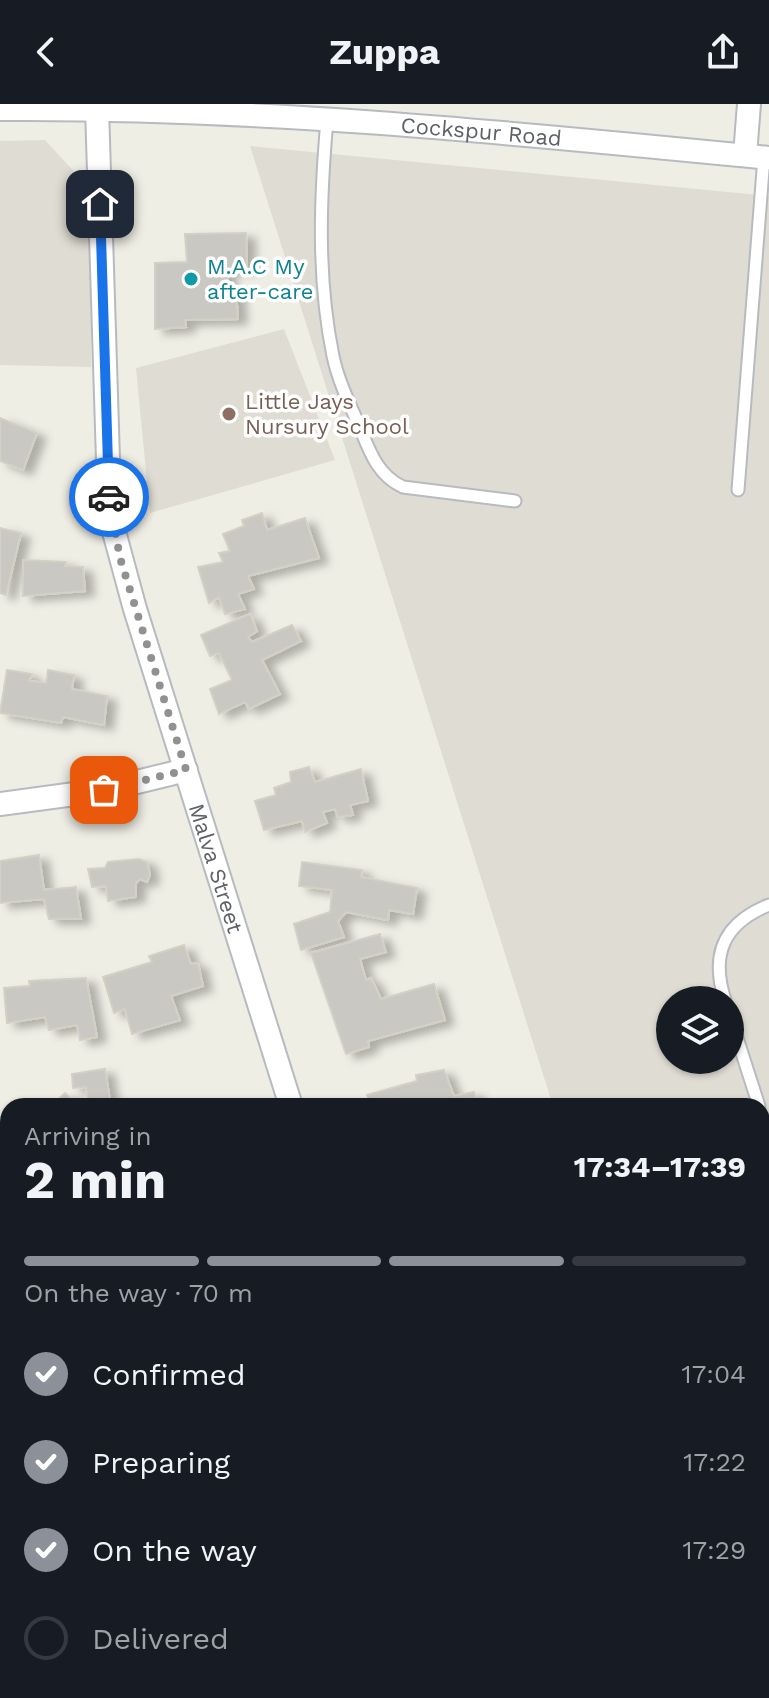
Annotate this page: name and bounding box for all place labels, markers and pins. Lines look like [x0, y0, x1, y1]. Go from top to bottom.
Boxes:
pin [66, 170, 134, 238]
place label: M.A.C My after-care [207, 254, 313, 304]
marker: M.A.C My after-care [182, 270, 200, 288]
place label: Little Jays Nursury School [245, 389, 409, 439]
marker: Little Jays Nursury School [220, 405, 238, 423]
pin [70, 756, 138, 824]

